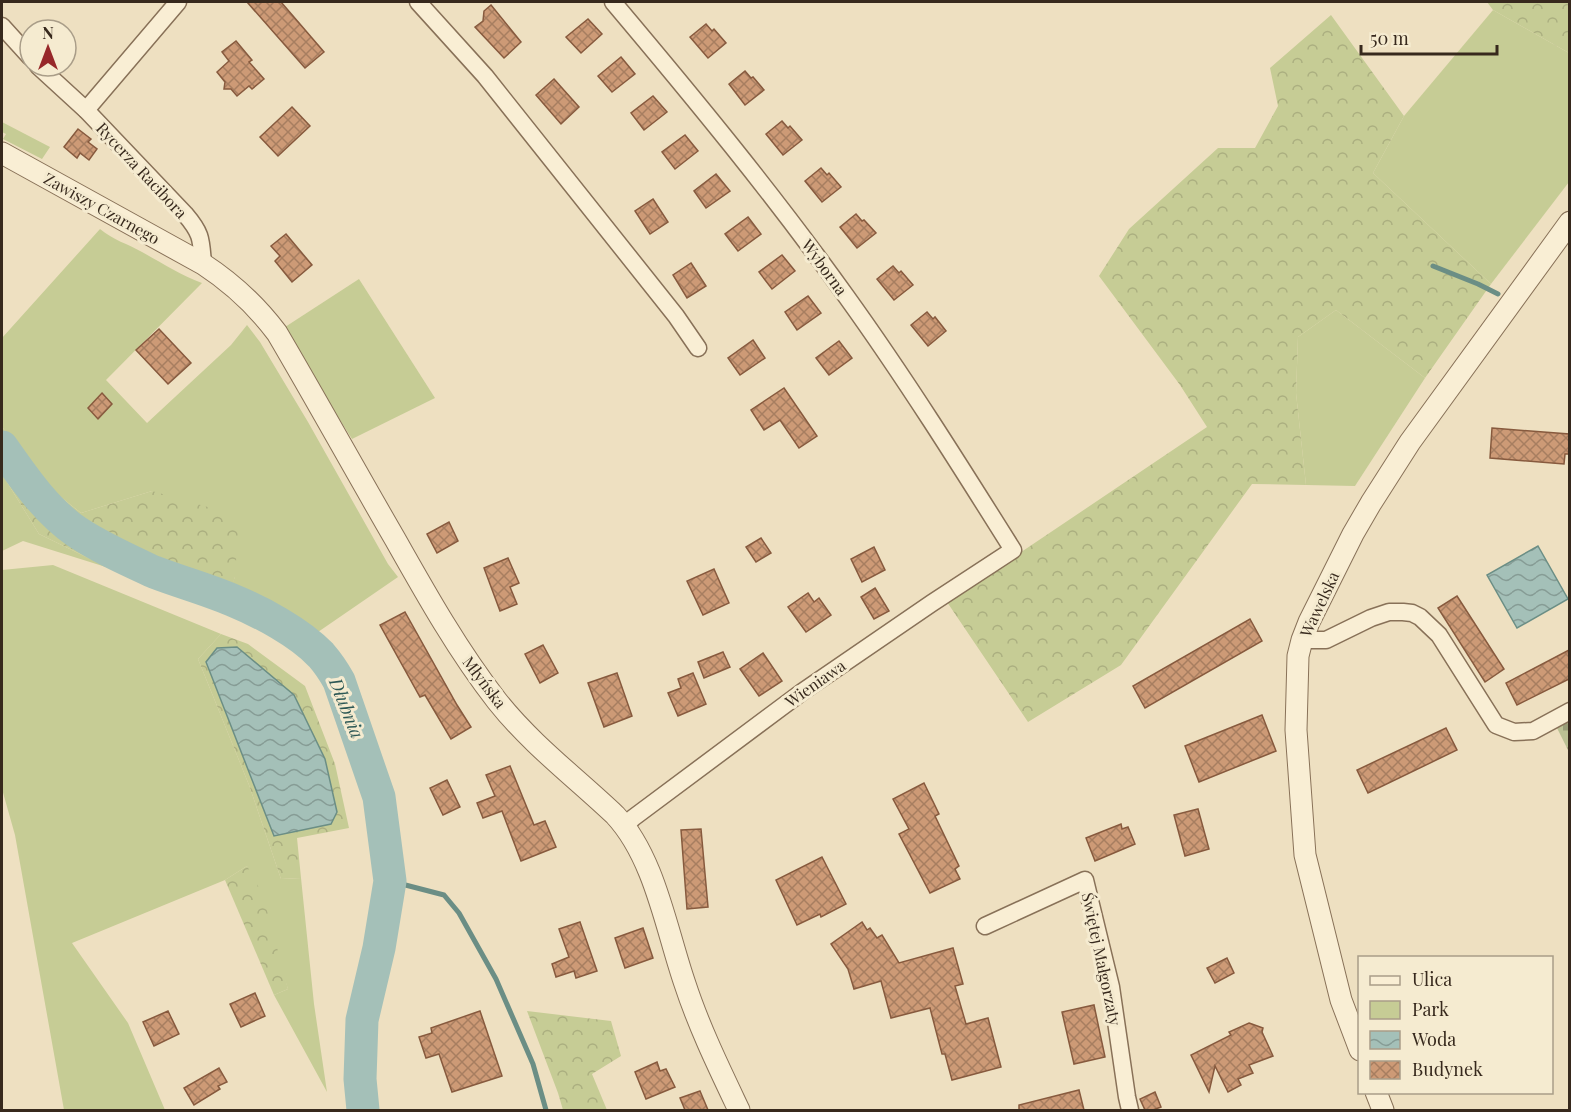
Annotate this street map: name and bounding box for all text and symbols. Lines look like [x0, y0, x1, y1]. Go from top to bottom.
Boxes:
north arrow [18, 18, 78, 78]
scale bar [1361, 18, 1498, 56]
text: N [42, 22, 54, 43]
text: 50 m [1370, 26, 1409, 50]
street label: Rycerza Racibora [92, 117, 192, 223]
street label: Zawiszy Czarnego [40, 167, 164, 249]
street label: Wyborna [797, 234, 853, 299]
street label: Wawelska [1294, 568, 1343, 641]
street label: Młyńska [459, 652, 511, 712]
street label: Wieniawa [780, 655, 849, 712]
water label: Dłubnia [324, 673, 370, 742]
street label: Świętej Małgorzaty [1078, 890, 1126, 1028]
legend [1358, 956, 1553, 1094]
text: Ulica [1412, 967, 1452, 991]
text: Park [1412, 997, 1449, 1021]
text: Woda [1411, 1027, 1456, 1051]
text: Budynek [1412, 1057, 1483, 1081]

